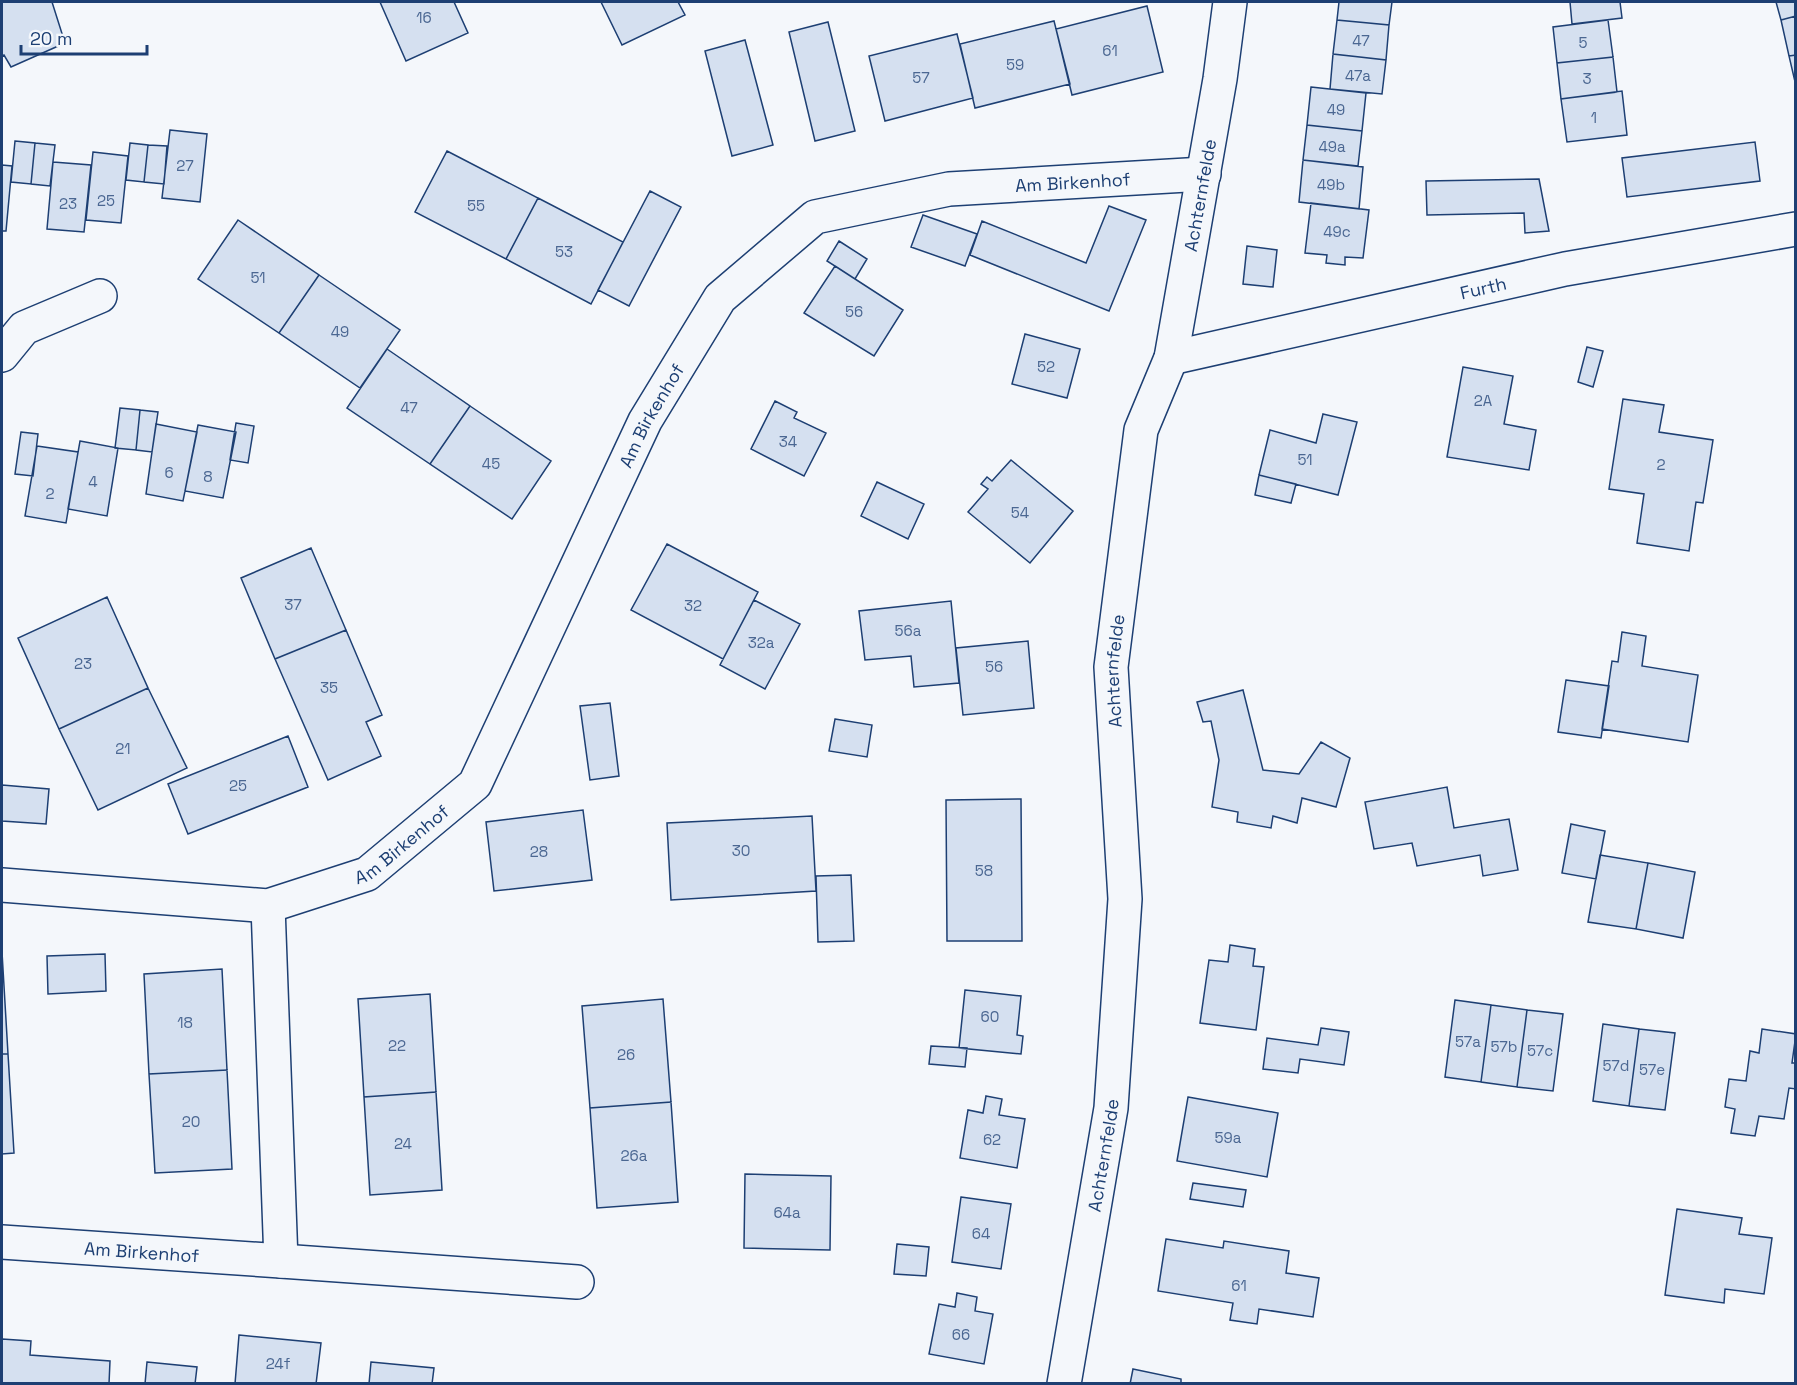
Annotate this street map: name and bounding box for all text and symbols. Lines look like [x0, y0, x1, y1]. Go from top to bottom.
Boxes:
house number: 16 [416, 8, 432, 27]
scale bar [21, 18, 147, 56]
text: 20 m [30, 27, 73, 50]
house number: 47 [1352, 31, 1370, 50]
house number: 5 [1579, 33, 1588, 52]
house number: 61 [1102, 41, 1118, 60]
house number: 59 [1006, 55, 1024, 74]
house number: 47a [1345, 66, 1371, 85]
house number: 57 [912, 68, 930, 87]
house number: 3 [1582, 69, 1592, 88]
house number: 49 [1327, 100, 1345, 119]
house number: 1 [1591, 108, 1597, 127]
street label: Achternfelde [1178, 137, 1221, 253]
house number: 49a [1318, 137, 1346, 156]
house number: 27 [176, 156, 194, 175]
street label: Am Birkenhof [1014, 167, 1131, 197]
house number: 49b [1317, 175, 1345, 194]
house number: 25 [97, 191, 115, 210]
house number: 23 [59, 194, 77, 213]
house number: 55 [467, 196, 485, 215]
house number: 49c [1323, 222, 1351, 241]
house number: 53 [555, 242, 573, 261]
house number: 51 [250, 268, 266, 287]
street label: Furth [1458, 271, 1509, 304]
house number: 56 [845, 302, 863, 321]
house number: 49 [331, 322, 349, 341]
house number: 52 [1037, 357, 1055, 376]
street label: Am Birkenhof [613, 359, 689, 471]
house number: 2A [1474, 391, 1493, 410]
house number: 47 [400, 398, 418, 417]
house number: 34 [779, 432, 797, 451]
house number: 51 [1297, 450, 1313, 469]
house number: 45 [482, 454, 500, 473]
house number: 2 [1656, 455, 1666, 474]
house number: 6 [164, 463, 174, 482]
house number: 8 [203, 467, 213, 486]
house number: 4 [88, 472, 98, 491]
house number: 2 [45, 484, 55, 503]
house number: 54 [1011, 503, 1029, 522]
house number: 37 [284, 595, 302, 614]
house number: 32 [684, 596, 702, 615]
street label: Achternfelde [1099, 613, 1129, 728]
house number: 56a [895, 621, 922, 640]
house number: 32a [748, 633, 775, 652]
house number: 23 [74, 654, 92, 673]
house number: 56 [985, 657, 1003, 676]
house number: 35 [320, 678, 338, 697]
house number: 21 [115, 739, 131, 758]
house number: 25 [229, 776, 247, 795]
street label: Am Birkenhof [352, 799, 453, 889]
house number: 30 [732, 841, 750, 860]
house number: 28 [530, 842, 548, 861]
house number: 58 [975, 861, 993, 880]
house number: 60 [981, 1007, 999, 1026]
house number: 18 [177, 1013, 193, 1032]
house number: 57a [1455, 1032, 1481, 1051]
house number: 22 [388, 1036, 406, 1055]
house number: 57b [1491, 1037, 1517, 1056]
house number: 57c [1527, 1041, 1553, 1060]
house number: 26 [617, 1045, 635, 1064]
house number: 57d [1603, 1056, 1629, 1075]
house number: 57e [1639, 1060, 1665, 1079]
street label: Achternfelde [1082, 1098, 1123, 1213]
house number: 20 [182, 1112, 200, 1131]
house number: 59a [1215, 1128, 1242, 1147]
house number: 62 [983, 1130, 1001, 1149]
house number: 24 [394, 1134, 412, 1153]
house number: 26a [621, 1146, 648, 1165]
house number: 64a [773, 1203, 801, 1222]
house number: 64 [972, 1224, 990, 1243]
street label: Am Birkenhof [83, 1236, 200, 1267]
house number: 61 [1231, 1276, 1247, 1295]
house number: 66 [952, 1325, 970, 1344]
house number: 24f [266, 1354, 291, 1373]

